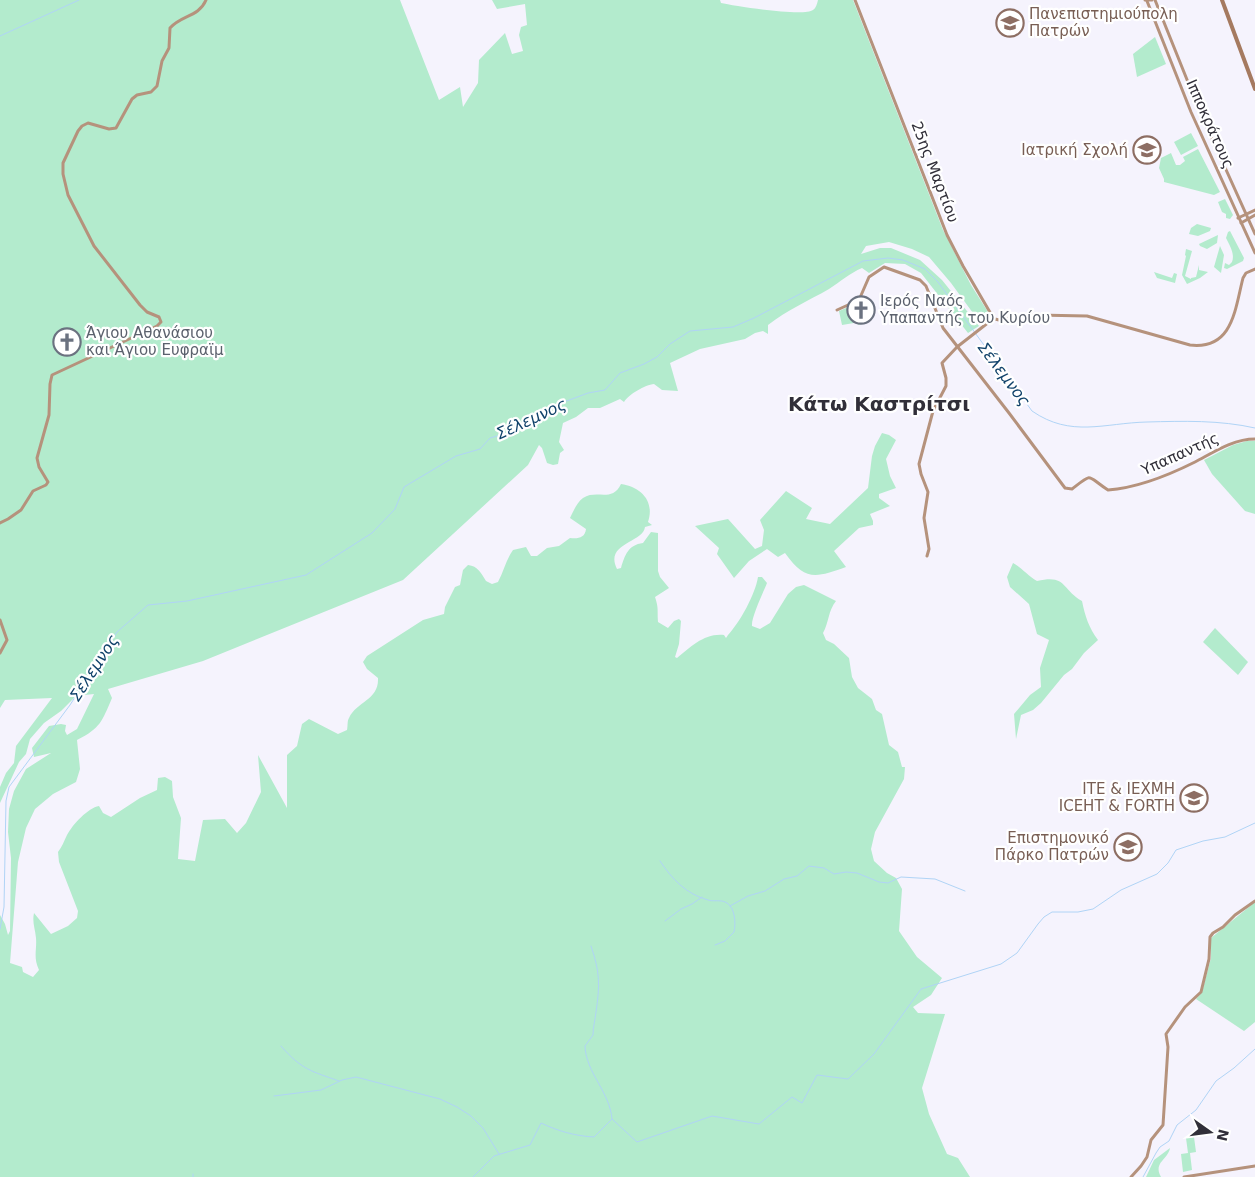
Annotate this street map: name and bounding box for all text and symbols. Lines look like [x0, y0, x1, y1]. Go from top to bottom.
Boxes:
place label: Πανεπιστημιούπολη Πατρών [1029, 5, 1178, 40]
school or university icon: Πανεπιστημιούπολη Πατρών [995, 8, 1025, 38]
street label: Ιπποκράτους [1182, 77, 1238, 171]
street label: 25ης Μαρτίου [908, 119, 962, 225]
school or university icon: Ιατρική Σχολή [1132, 135, 1162, 165]
place label: Ιατρική Σχολή [1021, 141, 1128, 159]
place label: Ιερός Ναός Υπαπαντής του Κυρίου [879, 292, 1050, 327]
church icon: Ιερός Ναός Υπαπαντής του Κυρίου [846, 295, 876, 325]
place label: Άγιου Αθανάσιου και Άγιου Ευφραϊμ [86, 324, 224, 359]
church icon: Άγιου Αθανάσιου και Άγιου Ευφραϊμ [52, 327, 82, 357]
water label: Σέλεμνος [974, 338, 1034, 410]
district label: Κάτω Καστρίτσι [788, 392, 970, 416]
water label: Σέλεμνος [493, 395, 569, 443]
street label: Υπαπαντής [1138, 429, 1221, 479]
water label: Σέλεμνος [66, 631, 122, 705]
place label: ΙΤΕ & ΙΕΧΜΗ ICEHT & FORTH [1059, 780, 1175, 815]
school or university icon: ΙΤΕ & ΙΕΧΜΗ ICEHT & FORTH [1179, 783, 1209, 813]
place label: Επιστημονικό Πάρκο Πατρών [995, 829, 1109, 864]
school or university icon: Επιστημονικό Πάρκο Πατρών [1113, 832, 1143, 862]
north arrow [1185, 1107, 1235, 1157]
text: N [1213, 1128, 1232, 1143]

